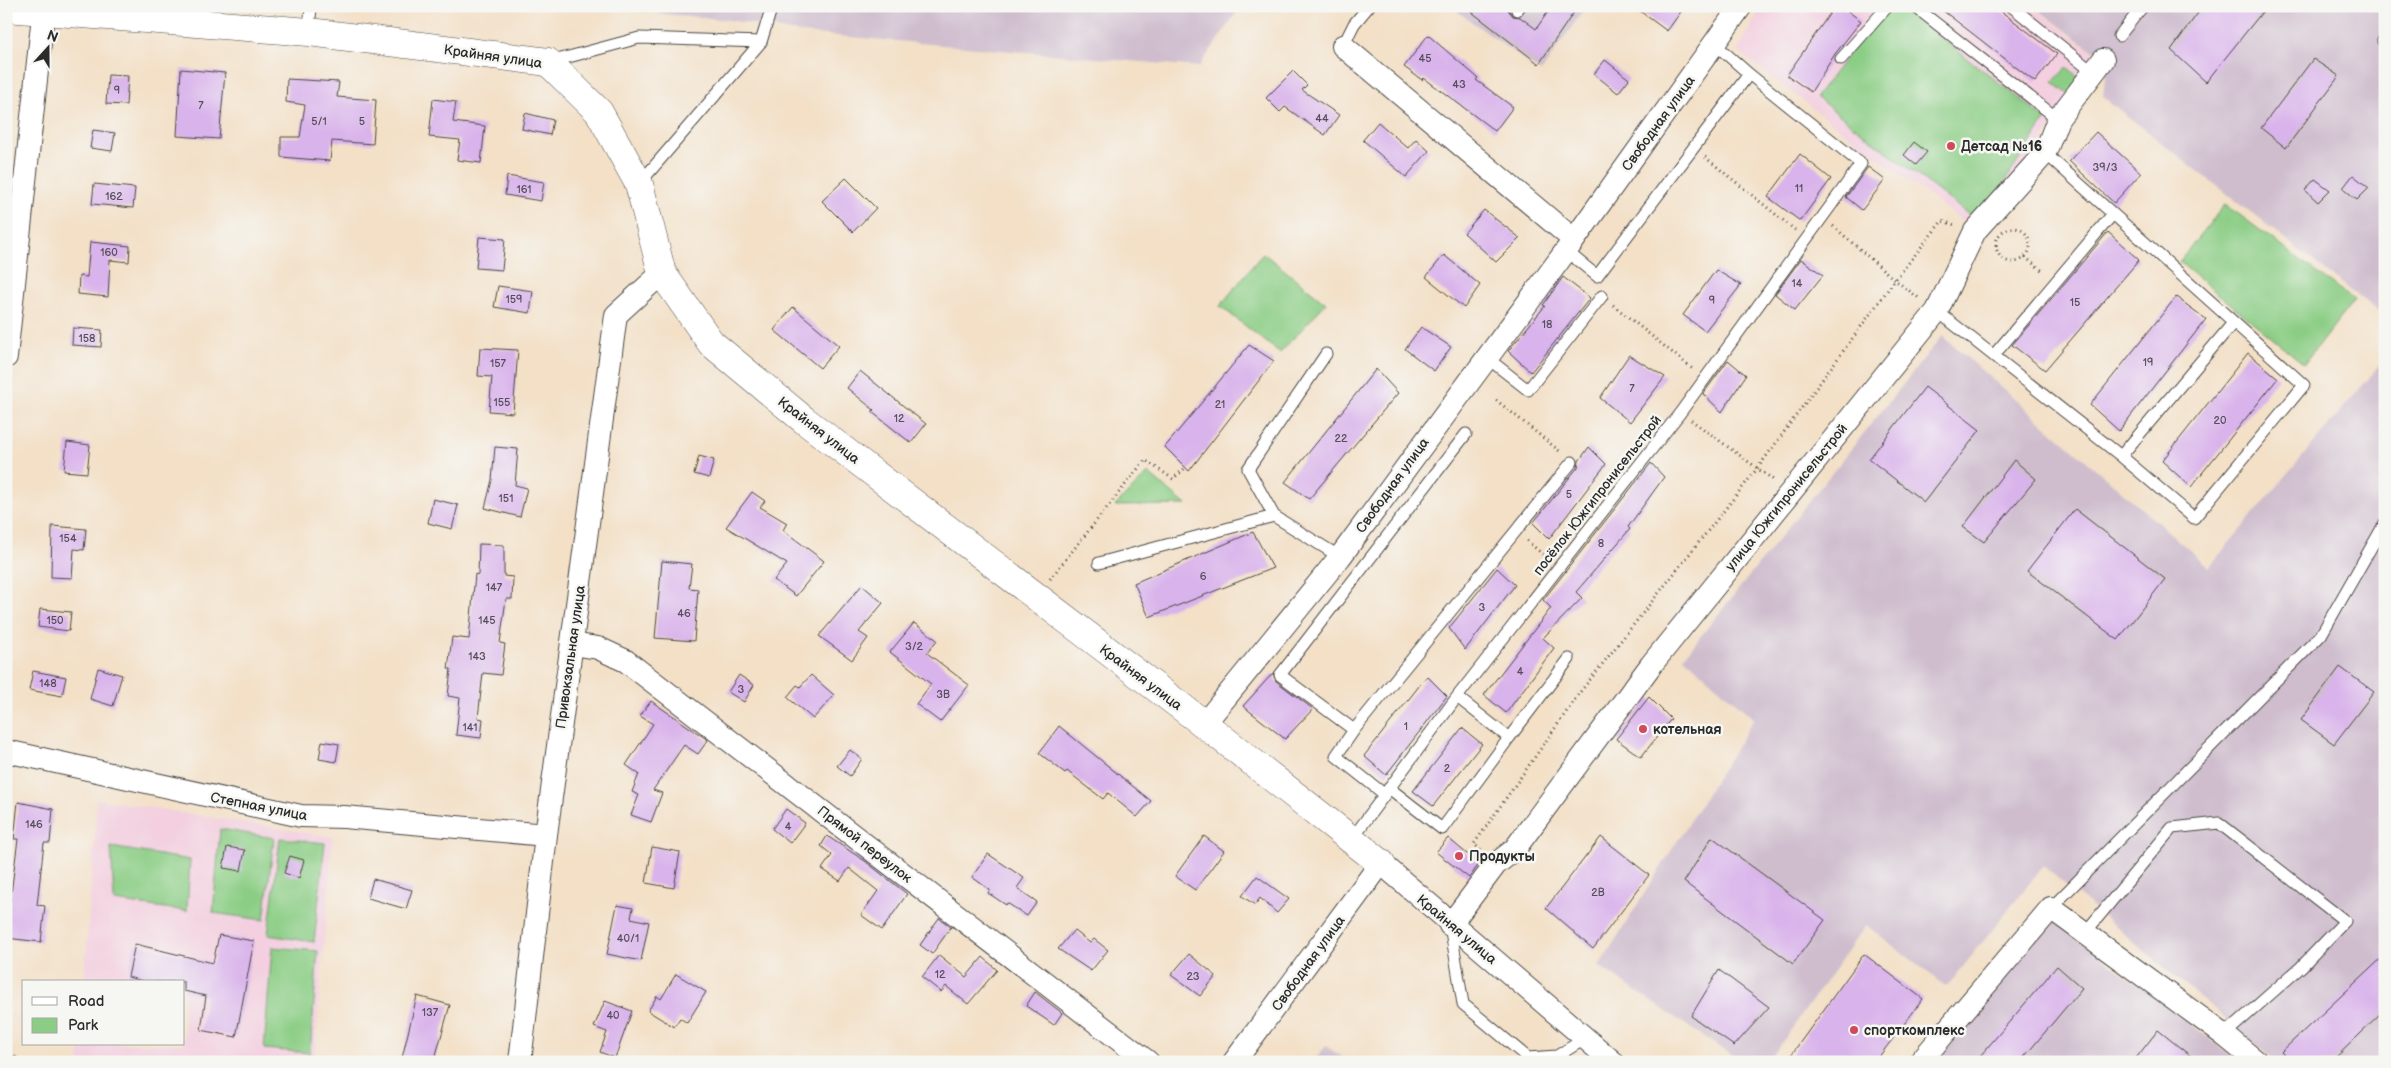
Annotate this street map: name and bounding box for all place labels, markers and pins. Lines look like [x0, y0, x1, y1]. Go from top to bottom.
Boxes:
place label: Детсад №16 [1961, 138, 2042, 155]
marker: Детсад №16 [1945, 140, 1957, 152]
place label: котельная [1653, 721, 1722, 738]
marker: котельная [1637, 723, 1649, 735]
place label: Продукты [1469, 848, 1535, 865]
marker: Продукты [1453, 850, 1465, 862]
place label: спорткомплекс [1864, 1022, 1964, 1039]
marker: спорткомплекс [1848, 1024, 1860, 1036]

